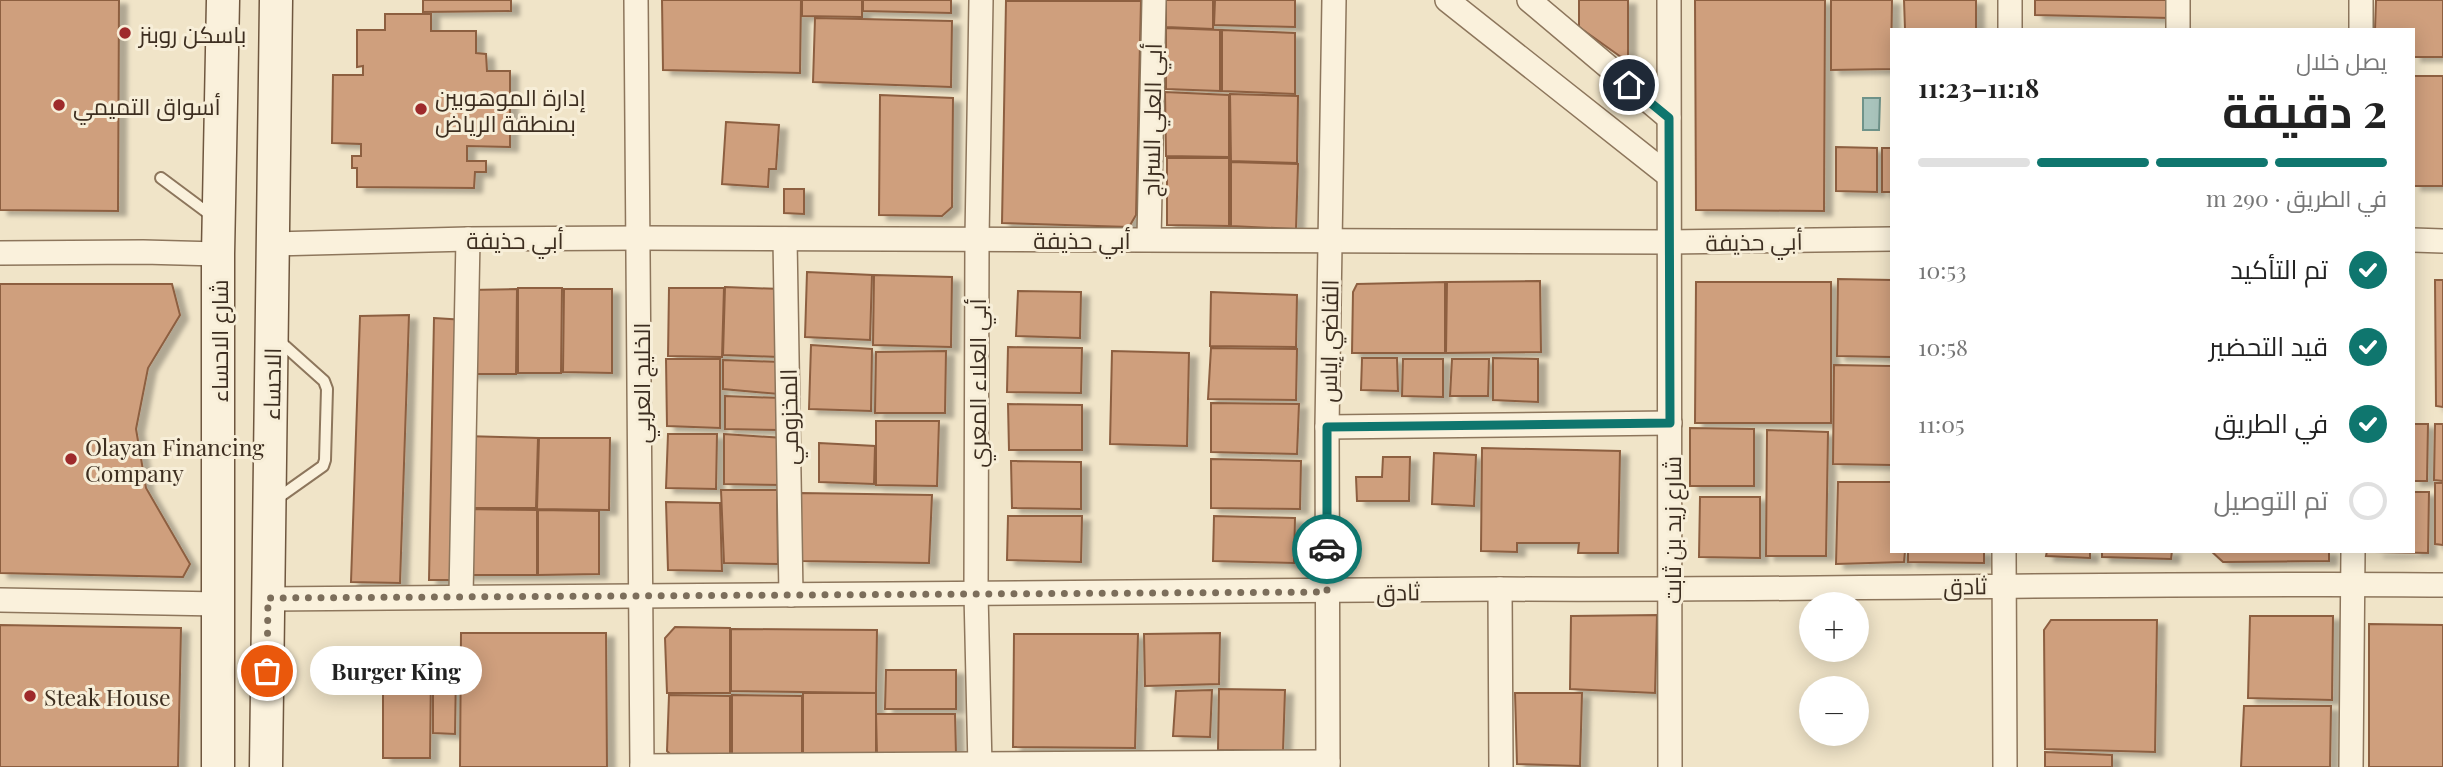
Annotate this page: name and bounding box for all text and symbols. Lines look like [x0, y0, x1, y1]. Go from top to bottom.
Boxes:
place label: باسكن روبنز [137, 18, 246, 49]
marker: باسكن روبنز [117, 25, 133, 41]
street label: أبي العلي السراج [1134, 43, 1172, 197]
text: يصل خلال [2296, 45, 2387, 76]
pin [1599, 55, 1659, 115]
icon: home [1610, 66, 1648, 104]
text: 11:18–11:23 [1918, 70, 2039, 105]
text: 2 دقيقة [2222, 78, 2387, 140]
place label: إدارة الموهوبين بمنطقة الرياض [435, 81, 586, 138]
place label: أسواق التميمي [73, 90, 221, 125]
marker: أسواق التميمي [51, 97, 67, 113]
marker: إدارة الموهوبين بمنطقة الرياض [413, 101, 429, 117]
text: في الطريق · 290 m [2206, 182, 2387, 213]
street label: أبي حذيفة [466, 224, 564, 259]
street label: أبي حذيفة [1033, 224, 1131, 259]
street label: أبي حذيفة [1705, 225, 1803, 261]
text: تم التأكيد [2230, 251, 2328, 286]
icon: check [2349, 251, 2387, 289]
text: 10:53 [1918, 254, 1966, 285]
street label: شارع الاحساء [203, 279, 236, 403]
street label: القاضي إياس [1311, 279, 1348, 403]
street label: أبي العلاء المعري [961, 298, 996, 468]
street label: الخليج العربي [625, 323, 660, 443]
text: قيد التحضير [2209, 328, 2328, 363]
icon: check [2349, 328, 2387, 366]
text: 10:58 [1918, 331, 1968, 362]
street label: الاحساء [255, 347, 287, 421]
street label: المخزومي [772, 368, 808, 465]
text: في الطريق [2214, 405, 2328, 440]
icon: check [2349, 405, 2387, 443]
text: 11:05 [1918, 408, 1964, 439]
place label: Olayan Financing Company [85, 431, 264, 488]
marker: Olayan Financing Company [63, 451, 79, 467]
street label: شارع زيد بن ثابت [1656, 456, 1689, 604]
text: تم التوصيل [2213, 482, 2328, 517]
courier [1292, 514, 1362, 584]
icon: car [1308, 530, 1346, 568]
street label: ثادق [1943, 569, 1987, 601]
street label: ثادق [1376, 575, 1420, 607]
map controls [1799, 592, 1869, 746]
button: + [1799, 592, 1869, 662]
pin [237, 641, 297, 701]
callout: Burger King [309, 646, 480, 696]
icon: bag [248, 652, 286, 690]
text: Burger King [331, 655, 461, 686]
button: − [1799, 676, 1869, 746]
place label: Steak House [44, 681, 171, 712]
marker: Steak House [22, 688, 38, 704]

